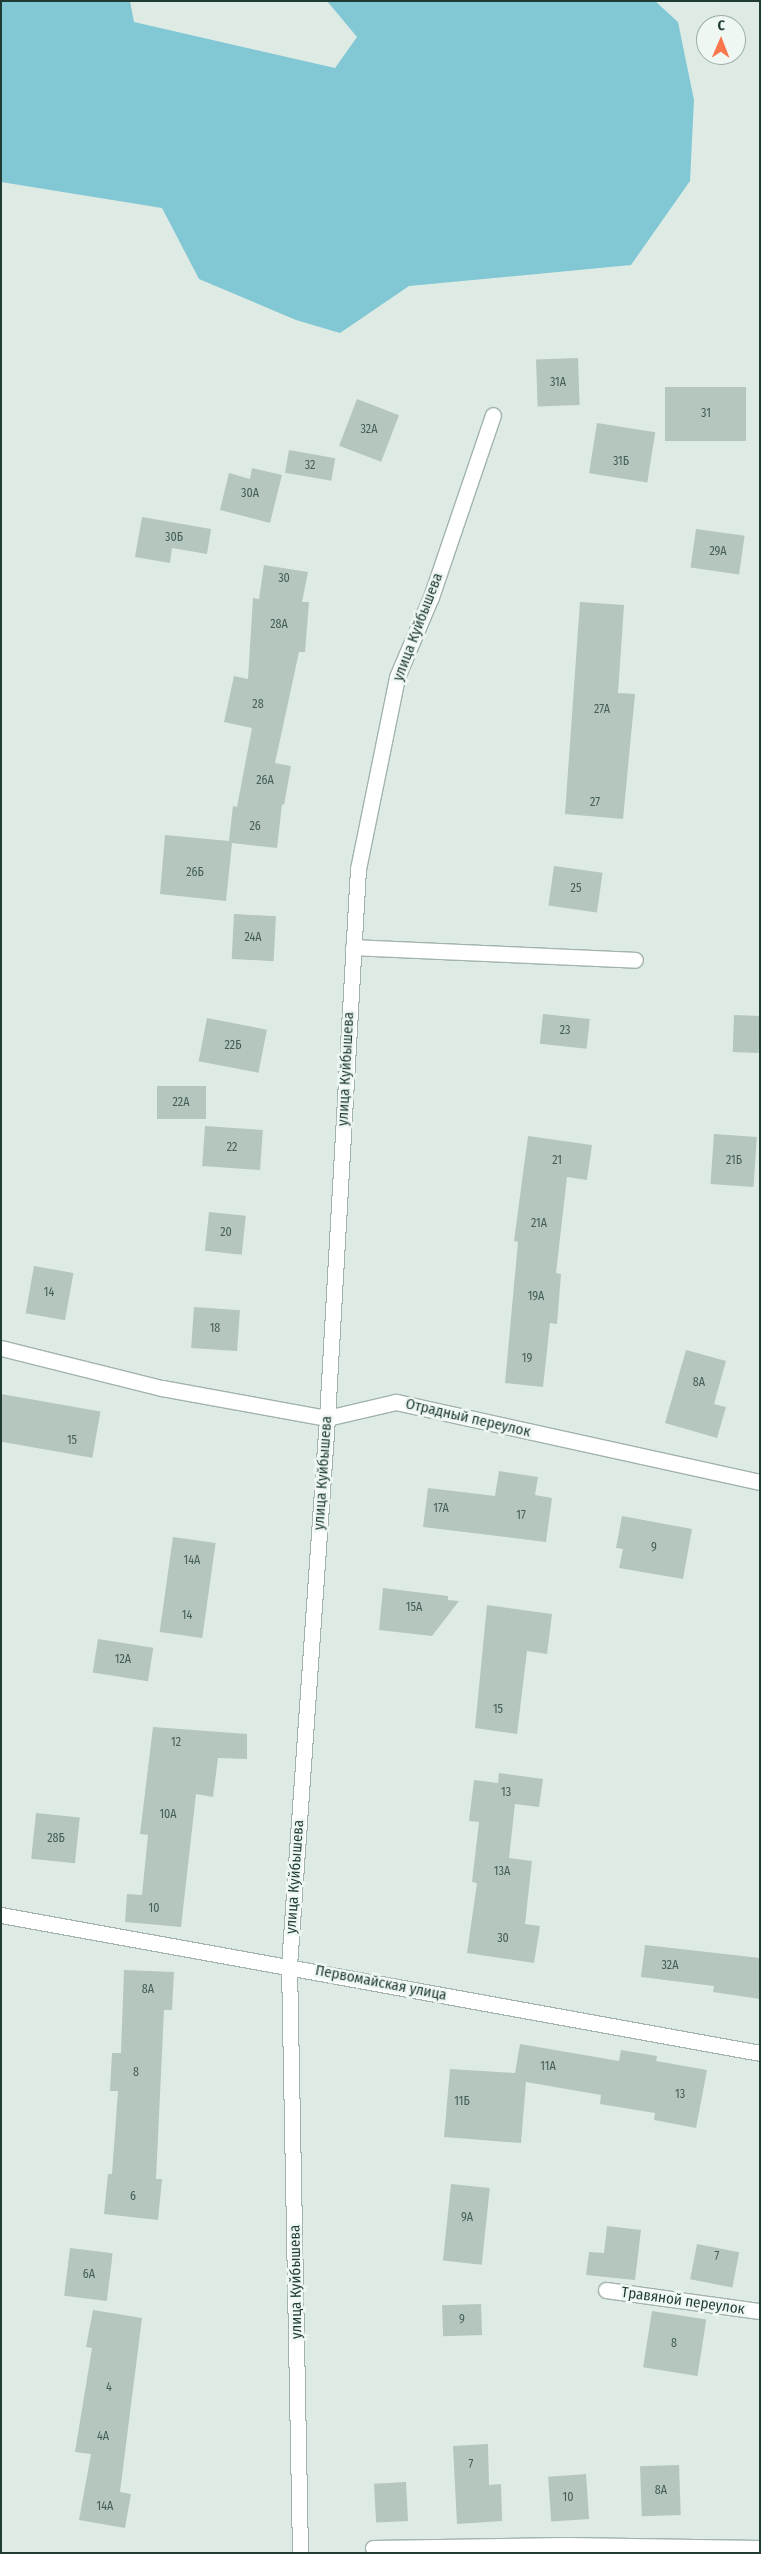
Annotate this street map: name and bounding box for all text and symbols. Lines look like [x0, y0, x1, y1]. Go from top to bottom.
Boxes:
north arrow [696, 15, 746, 65]
text: С [717, 17, 725, 34]
house number: 31А [550, 376, 566, 390]
house number: 31 [701, 407, 711, 421]
house number: 32А [361, 423, 377, 437]
house number: 31Б [613, 455, 629, 469]
house number: 32 [305, 459, 315, 473]
house number: 30А [241, 487, 259, 501]
house number: 30Б [165, 531, 183, 545]
house number: 29А [709, 545, 727, 559]
street label: улица Куйбышева [389, 570, 447, 684]
house number: 30 [278, 572, 290, 586]
house number: 28А [270, 618, 288, 632]
house number: 28 [252, 698, 264, 712]
house number: 27А [594, 703, 610, 717]
house number: 26А [256, 774, 274, 788]
house number: 27 [590, 796, 600, 810]
house number: 26 [249, 820, 261, 834]
house number: 26Б [186, 866, 204, 880]
house number: 25 [571, 882, 581, 896]
house number: 24А [244, 931, 262, 945]
street label: улица Куйбышева [334, 1011, 358, 1127]
house number: 23 [560, 1024, 570, 1038]
house number: 22Б [225, 1039, 241, 1053]
house number: 22А [173, 1096, 189, 1110]
house number: 22 [227, 1141, 237, 1155]
house number: 21 [552, 1154, 562, 1168]
house number: 21Б [726, 1154, 742, 1168]
house number: 21А [531, 1217, 547, 1231]
house number: 20 [220, 1226, 232, 1240]
house number: 14 [44, 1286, 54, 1300]
house number: 19А [528, 1290, 544, 1304]
house number: 18 [210, 1322, 220, 1336]
house number: 19 [522, 1352, 532, 1366]
house number: 8А [693, 1376, 705, 1390]
street label: Отрадный переулок [404, 1395, 532, 1441]
street label: улица Куйбышева [310, 1415, 336, 1531]
house number: 15 [67, 1434, 77, 1448]
house number: 17А [433, 1502, 449, 1516]
house number: 17 [516, 1509, 526, 1523]
house number: 9 [651, 1541, 657, 1555]
house number: 14А [184, 1554, 200, 1568]
house number: 15А [406, 1601, 422, 1615]
house number: 14 [182, 1609, 192, 1623]
house number: 12А [115, 1653, 131, 1667]
house number: 15 [493, 1703, 503, 1717]
house number: 12 [171, 1736, 181, 1750]
house number: 13 [501, 1786, 511, 1800]
house number: 10А [159, 1808, 177, 1822]
street label: улица Куйбышева [282, 1819, 308, 1935]
house number: 28Б [47, 1832, 65, 1846]
house number: 13А [494, 1865, 510, 1879]
house number: 10 [149, 1902, 159, 1916]
house number: 30 [497, 1932, 509, 1946]
house number: 32А [662, 1959, 678, 1973]
street label: Первомайская улица [314, 1961, 448, 2005]
house number: 8А [142, 1983, 154, 1997]
house number: 11А [540, 2060, 556, 2074]
house number: 8 [133, 2066, 139, 2080]
house number: 13 [675, 2088, 685, 2102]
house number: 11Б [454, 2095, 470, 2109]
house number: 6 [130, 2190, 136, 2204]
house number: 9А [461, 2211, 473, 2225]
street label: улица Куйбышева [286, 2225, 306, 2339]
house number: 7 [715, 2250, 719, 2264]
house number: 6А [83, 2268, 95, 2282]
street label: Травяной переулок [620, 2283, 746, 2319]
house number: 9 [459, 2313, 465, 2327]
house number: 8 [671, 2337, 677, 2351]
house number: 4 [106, 2381, 112, 2395]
house number: 4А [97, 2430, 109, 2444]
house number: 7 [469, 2458, 473, 2472]
house number: 8А [655, 2484, 667, 2498]
house number: 10 [563, 2491, 573, 2505]
house number: 14А [97, 2500, 113, 2514]

